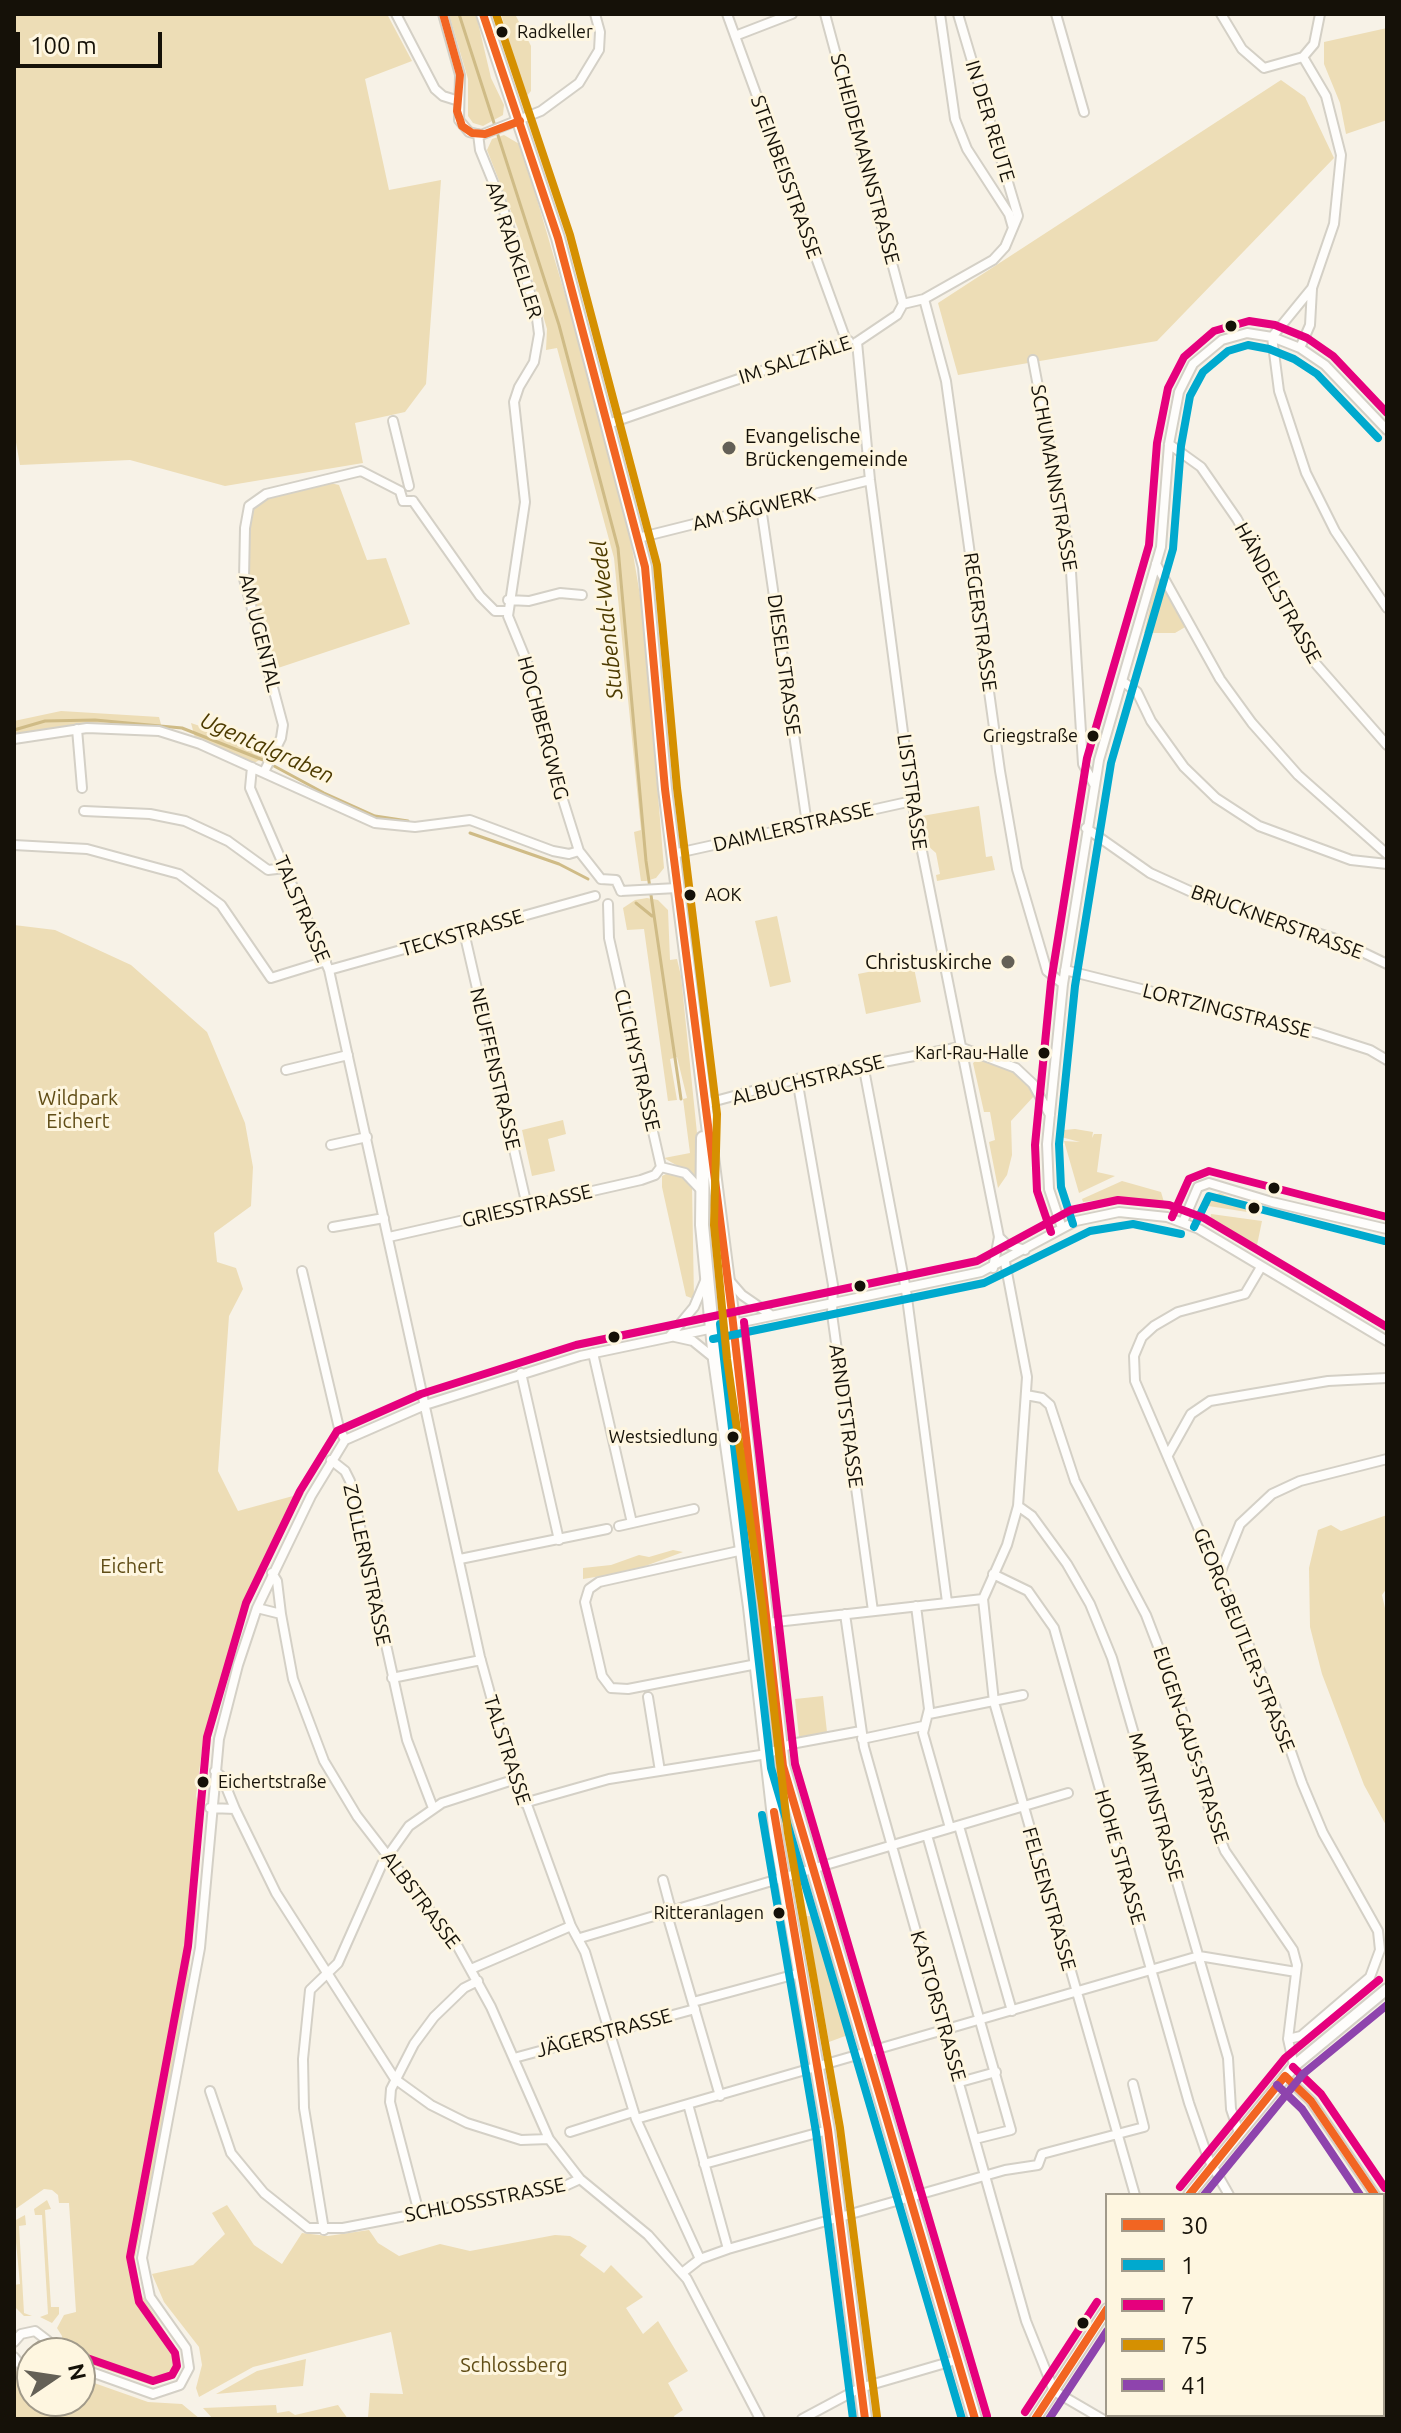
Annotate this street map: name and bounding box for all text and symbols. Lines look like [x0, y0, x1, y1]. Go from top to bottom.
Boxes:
scale bar [20, 16, 166, 66]
place label: Radkeller [517, 21, 593, 43]
marker: Radkeller [494, 24, 510, 40]
text: 100 m [30, 32, 97, 59]
street label: SCHEIDEMANNSTRASSE [825, 51, 905, 267]
street label: IN DER REUTE [960, 57, 1020, 185]
street label: STEINBEISSTRASSE [745, 92, 827, 262]
street label: AM RADKELLER [481, 178, 547, 322]
unlabelled marker [1223, 318, 1239, 334]
street label: IM SALZTÄLE [736, 331, 854, 389]
street label: SCHUMANNSTRASSE [1026, 383, 1082, 573]
place label: Evangelische Brückengemeinde [745, 424, 908, 471]
marker: Evangelische Brückengemeinde [720, 439, 738, 457]
street label: AM SÄGWERK [690, 482, 818, 536]
street label: HÄNDELSTRASSE [1229, 518, 1327, 668]
water label: Stubental-Wedel [586, 539, 628, 701]
street label: REGERSTRASSE [958, 551, 1002, 693]
street label: AM UGENTAL [234, 572, 286, 694]
street label: DIESELSTRASSE [762, 593, 806, 737]
street label: HOCHBERGWEG [512, 654, 574, 802]
water label: Ugentalgraben [196, 707, 338, 789]
place label: Griegstraße [983, 725, 1078, 747]
marker: Griegstraße [1085, 728, 1101, 744]
street label: LISTSTRASSE [892, 732, 932, 852]
street label: DAIMLERSTRASSE [711, 797, 875, 857]
street label: TALSTRASSE [269, 852, 335, 966]
street label: BRUCKNERSTRASSE [1188, 880, 1366, 964]
place label: AOK [705, 884, 741, 906]
marker: AOK [682, 887, 698, 903]
street label: TECKSTRASSE [398, 904, 526, 962]
place label: Christuskirche [865, 950, 992, 974]
marker: Christuskirche [999, 953, 1017, 971]
street label: LORTZINGSTRASSE [1140, 978, 1314, 1044]
street label: NEUFFENSTRASSE [465, 986, 525, 1152]
street label: CLICHYSTRASSE [609, 986, 665, 1134]
place label: Karl-Rau-Halle [915, 1042, 1029, 1064]
marker: Karl-Rau-Halle [1036, 1045, 1052, 1061]
street label: ALBUCHSTRASSE [729, 1050, 887, 1110]
park label: Wildpark Eichert [38, 1086, 118, 1133]
street label: GRIESSTRASSE [460, 1179, 594, 1233]
unlabelled marker [1266, 1180, 1282, 1196]
unlabelled marker [1246, 1200, 1262, 1216]
unlabelled marker [852, 1278, 868, 1294]
unlabelled marker [606, 1329, 622, 1345]
street label: ARNDTSTRASSE [824, 1343, 868, 1489]
place label: Westsiedlung [609, 1426, 718, 1448]
marker: Westsiedlung [725, 1429, 741, 1445]
street label: ZOLLERNSTRASSE [338, 1482, 396, 1648]
street label: GEORG-BEUTLER-STRASSE [1188, 1525, 1300, 1755]
park label: Eichert [100, 1554, 164, 1578]
street label: EUGEN-GAUS-STRASSE [1148, 1644, 1234, 1846]
street label: TALSTRASSE [478, 1692, 536, 1808]
street label: MARTINSTRASSE [1123, 1730, 1189, 1884]
place label: Eichertstraße [218, 1771, 327, 1793]
marker: Eichertstraße [195, 1774, 211, 1790]
street label: HOHE STRASSE [1089, 1787, 1151, 1927]
street label: FELSENSTRASSE [1017, 1824, 1081, 1974]
street label: ALBSTRASSE [377, 1846, 465, 1954]
place label: Ritteranlagen [653, 1902, 764, 1924]
marker: Ritteranlagen [771, 1905, 787, 1921]
street label: KASTORSTRASSE [905, 1928, 971, 2084]
street label: JÄGERSTRASSE [533, 2003, 675, 2063]
street label: SCHLOSSSTRASSE [403, 2173, 567, 2227]
legend [1105, 2193, 1385, 2417]
text: 30 [1181, 2212, 1208, 2239]
text: 1 [1181, 2252, 1195, 2279]
text: 7 [1181, 2292, 1195, 2319]
unlabelled marker [1075, 2315, 1091, 2331]
text: 75 [1181, 2332, 1208, 2359]
north arrow [16, 2337, 96, 2417]
park label: Schlossberg [460, 2353, 568, 2377]
text: N [64, 2361, 92, 2383]
text: 41 [1181, 2372, 1208, 2399]

